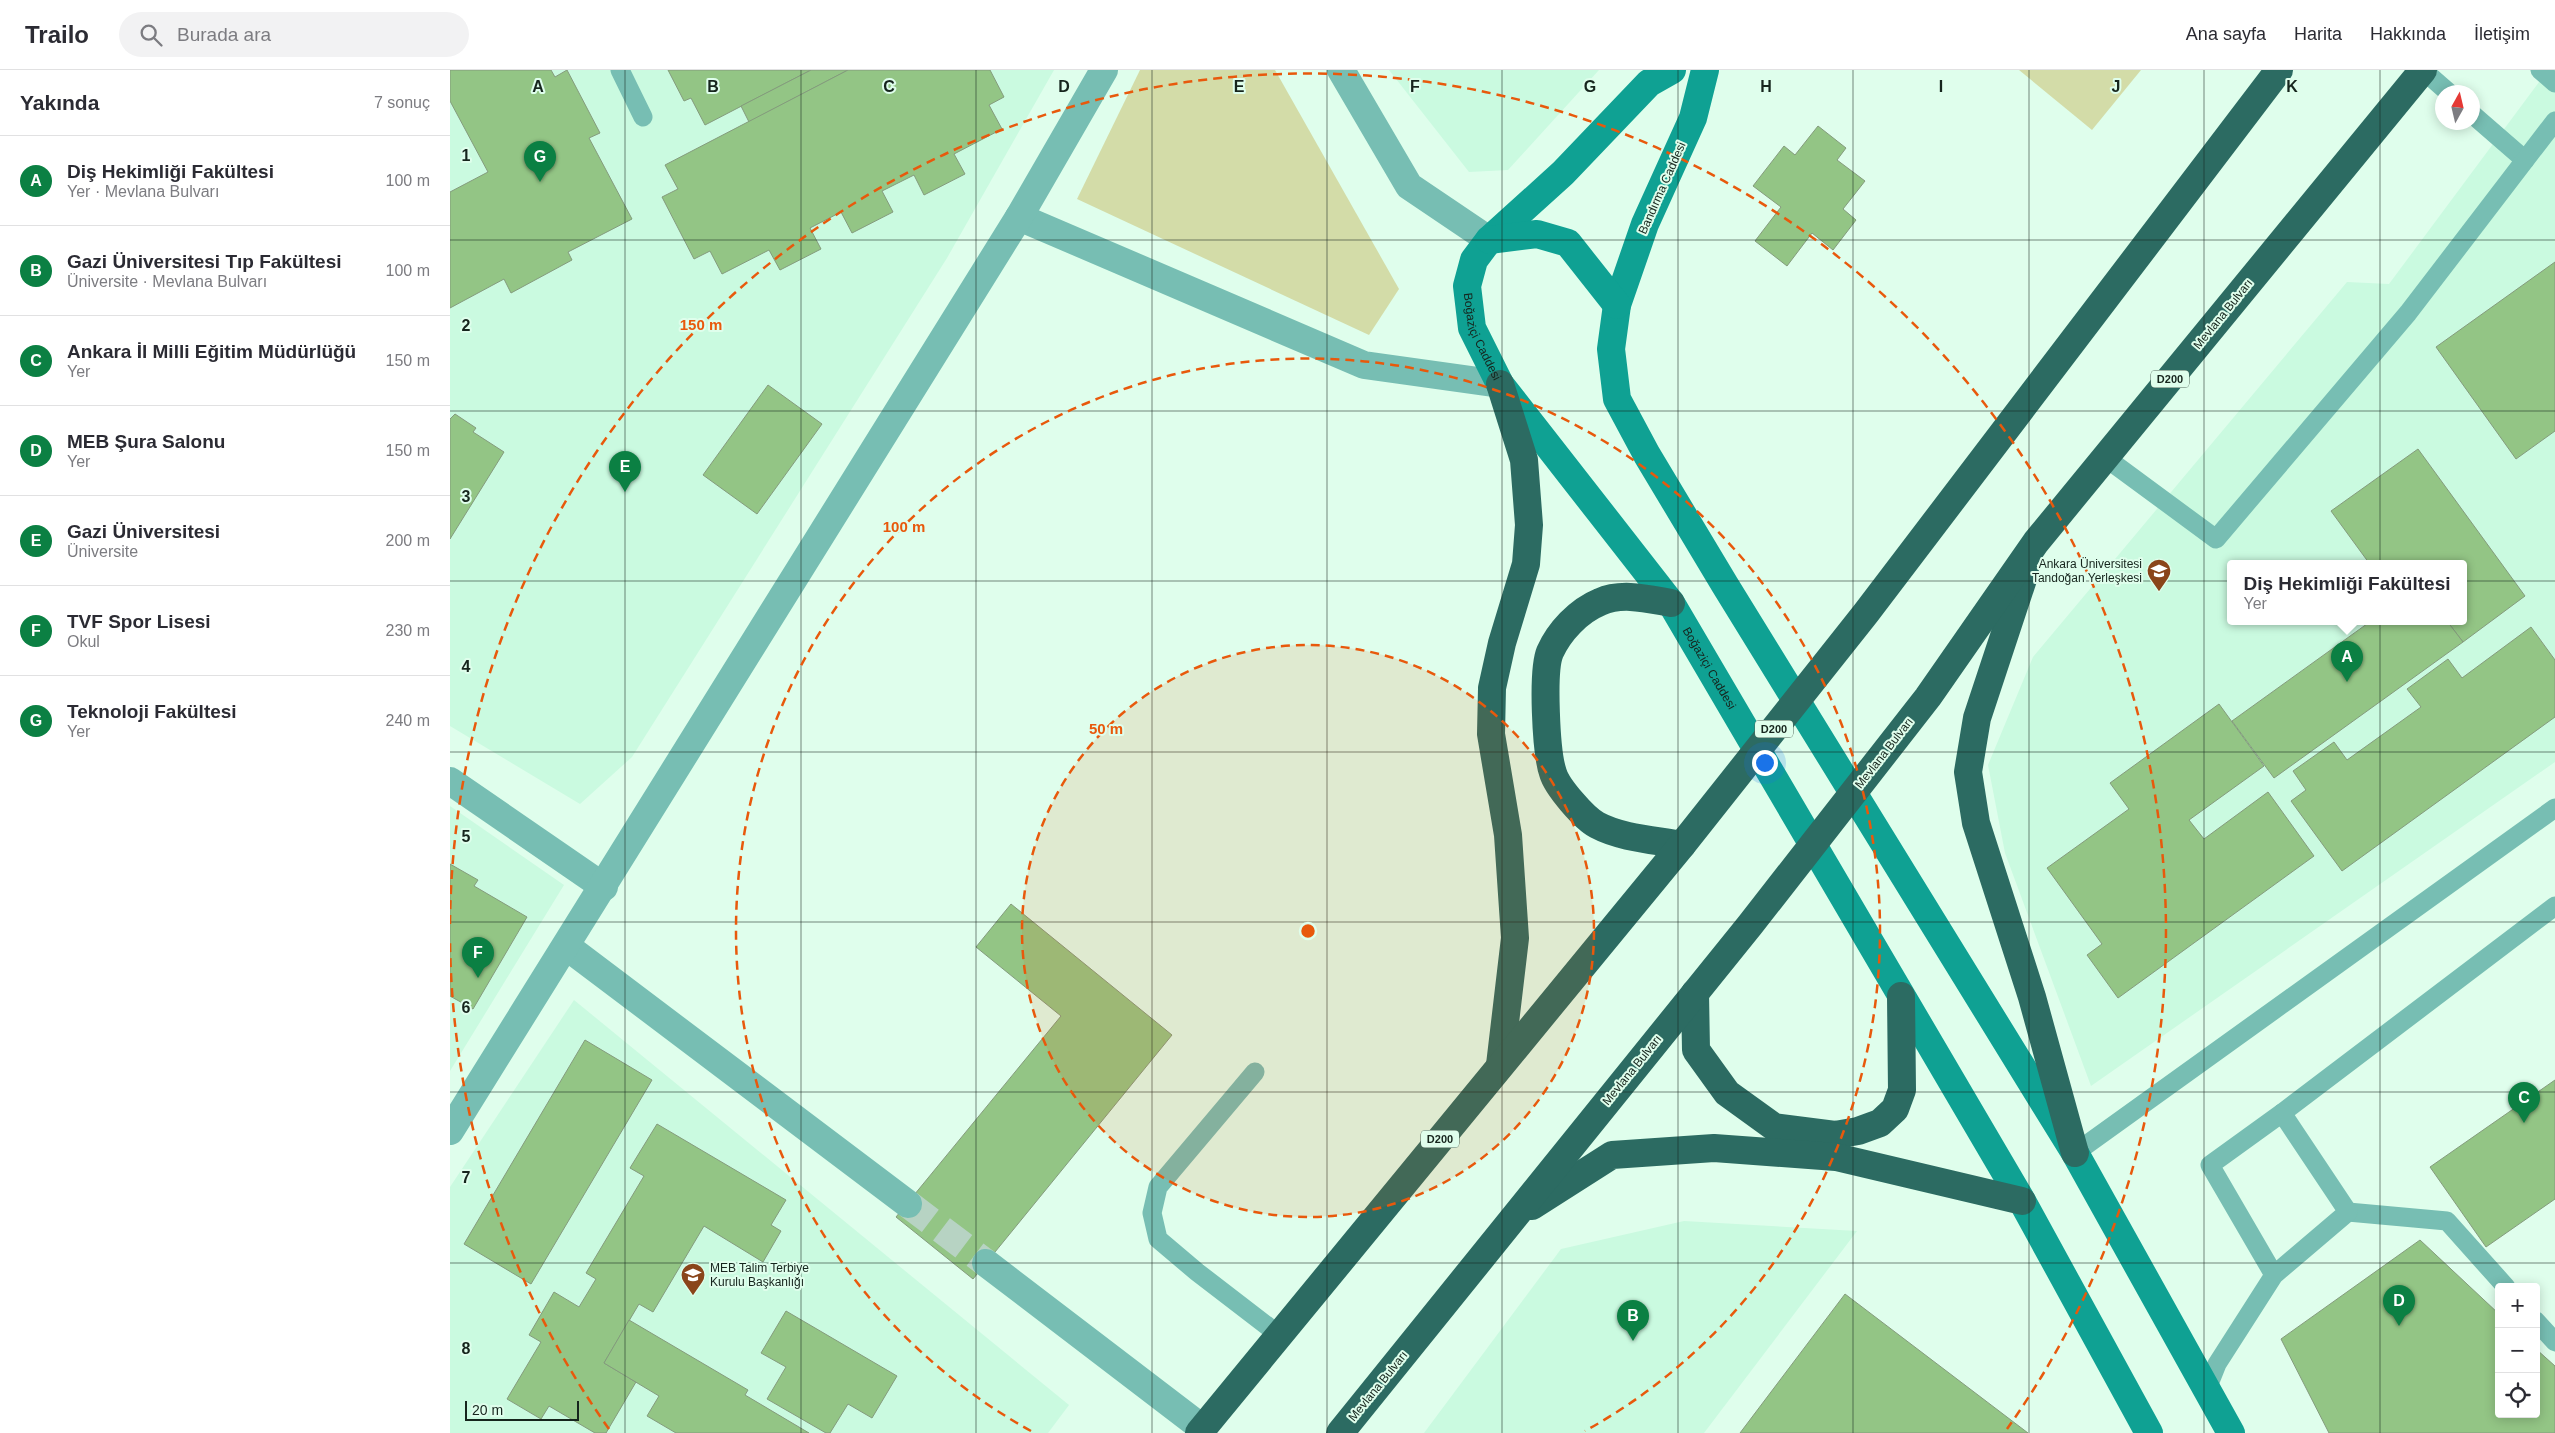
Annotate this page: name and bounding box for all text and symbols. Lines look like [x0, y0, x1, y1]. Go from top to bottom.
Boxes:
search box [119, 12, 469, 57]
text: Trailo [25, 21, 89, 48]
icon: search [137, 21, 165, 49]
text: Burada ara [177, 24, 271, 45]
text: Ana sayfa [2186, 24, 2266, 44]
text: Harita [2294, 24, 2342, 44]
text: Hakkında [2370, 24, 2446, 44]
text: İletişim [2474, 24, 2530, 44]
text: A [532, 78, 544, 95]
text: B [707, 78, 719, 95]
text: C [883, 78, 895, 95]
text: D [1058, 78, 1070, 95]
text: E [1234, 78, 1245, 95]
text: F [1410, 78, 1420, 95]
text: G [1584, 78, 1596, 95]
text: H [1760, 78, 1772, 95]
text: I [1939, 78, 1943, 95]
text: J [2112, 78, 2120, 95]
text: K [2286, 78, 2298, 95]
north arrow [2435, 85, 2480, 130]
text: Yakında [20, 91, 99, 114]
text: 7 sonuç [374, 94, 430, 111]
street label: Bandırma Caddesi [1635, 140, 1689, 236]
pin: G [524, 141, 556, 182]
text: 1 [462, 147, 471, 164]
text: Diş Hekimliği Fakültesi [67, 161, 274, 182]
text: A [30, 172, 42, 189]
text: 100 m [386, 172, 430, 189]
text: Yer · Mevlana Bulvarı [67, 183, 219, 200]
text: Gazi Üniversitesi Tıp Fakültesi [67, 251, 342, 272]
text: B [30, 262, 42, 279]
text: 100 m [386, 262, 430, 279]
text: Üniversite · Mevlana Bulvarı [67, 273, 267, 290]
street label: Mevlana Bulvarı [2190, 276, 2256, 352]
street label: Boğaziçi Caddesi [1461, 292, 1504, 383]
text: 150 m [680, 316, 722, 333]
text: 2 [462, 317, 471, 334]
text: Ankara İl Milli Eğitim Müdürlüğü [67, 341, 356, 362]
text: C [30, 352, 42, 369]
text: 150 m [386, 352, 430, 369]
text: Yer [67, 363, 90, 380]
road number: D200 [2151, 370, 2189, 388]
text: MEB Şura Salonu [67, 431, 225, 452]
text: D [30, 442, 42, 459]
text: 150 m [386, 442, 430, 459]
pin: E [609, 451, 641, 492]
text: Yer [67, 453, 90, 470]
text: 3 [462, 488, 471, 505]
text: 100 m [883, 518, 925, 535]
text: Gazi Üniversitesi [67, 521, 220, 542]
text: E [31, 532, 41, 549]
text: 200 m [386, 532, 430, 549]
text: Üniversite [67, 543, 138, 560]
place label: Ankara Üniversitesi Tandoğan Yerleşkesi [2032, 557, 2142, 585]
school or university icon: Ankara Üniversitesi Tandoğan Yerleşkesi [2146, 558, 2172, 592]
popup [2227, 560, 2467, 625]
text: Diş Hekimliği Fakültesi [2244, 573, 2450, 594]
text: Yer [2244, 595, 2267, 612]
text: TVF Spor Lisesi [67, 611, 211, 632]
text: F [31, 622, 41, 639]
text: 230 m [386, 622, 430, 639]
street label: Boğaziçi Caddesi [1680, 625, 1739, 712]
text: Okul [67, 633, 100, 650]
pin: A [2331, 641, 2363, 682]
text: 4 [462, 658, 471, 675]
text: Teknoloji Fakültesi [67, 701, 237, 722]
text: G [30, 712, 42, 729]
text: 240 m [386, 712, 430, 729]
street label: Mevlana Bulvarı [1852, 715, 1916, 791]
text: 50 m [1089, 720, 1123, 737]
road number: D200 [1755, 721, 1793, 738]
text: Yer [67, 723, 90, 740]
your location [1752, 750, 1778, 776]
text: 5 [462, 828, 471, 845]
centre of rings [1299, 922, 1317, 940]
pin: F [462, 937, 494, 978]
text: 6 [462, 999, 471, 1016]
street label: Mevlana Bulvarı [1599, 1032, 1665, 1108]
pin: C [2508, 1082, 2540, 1123]
road number: D200 [1421, 1130, 1459, 1148]
text: 7 [462, 1169, 471, 1186]
place label: MEB Talim Terbiye Kurulu Başkanlığı [710, 1261, 809, 1289]
school or university icon: MEB Talim Terbiye Kurulu Başkanlığı [680, 1262, 706, 1296]
map controls [2495, 1283, 2540, 1418]
button: + [2495, 1283, 2540, 1328]
pin: D [2383, 1285, 2415, 1326]
pin: B [1617, 1300, 1649, 1341]
button: − [2495, 1328, 2540, 1373]
text: 8 [462, 1340, 471, 1357]
street label: Mevlana Bulvarı [1345, 1348, 1411, 1424]
button: locate [2495, 1373, 2540, 1418]
scale bar [465, 1398, 579, 1421]
text: 20 m [472, 1402, 503, 1418]

